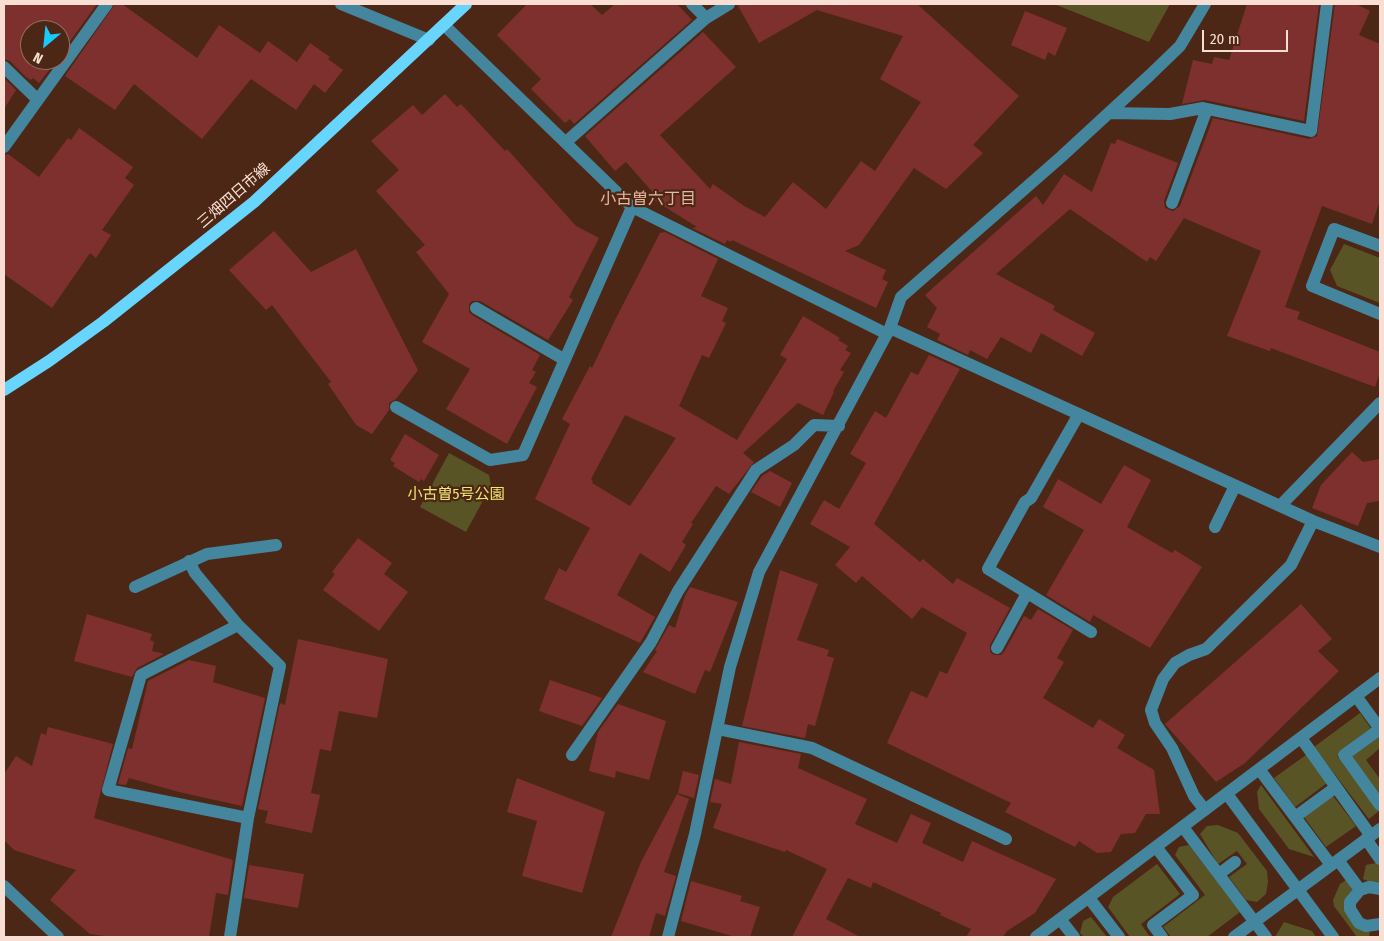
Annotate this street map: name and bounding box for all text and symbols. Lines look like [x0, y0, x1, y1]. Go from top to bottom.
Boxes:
north arrow [20, 20, 70, 70]
scale bar [1204, 20, 1290, 52]
text: 20 m [1210, 30, 1240, 48]
text: N [31, 48, 46, 67]
street label: 三畑四日市線 [194, 160, 274, 232]
district label: 小古曽六丁目 [600, 190, 696, 210]
park label: 小古曽5号公園 [408, 486, 504, 504]

